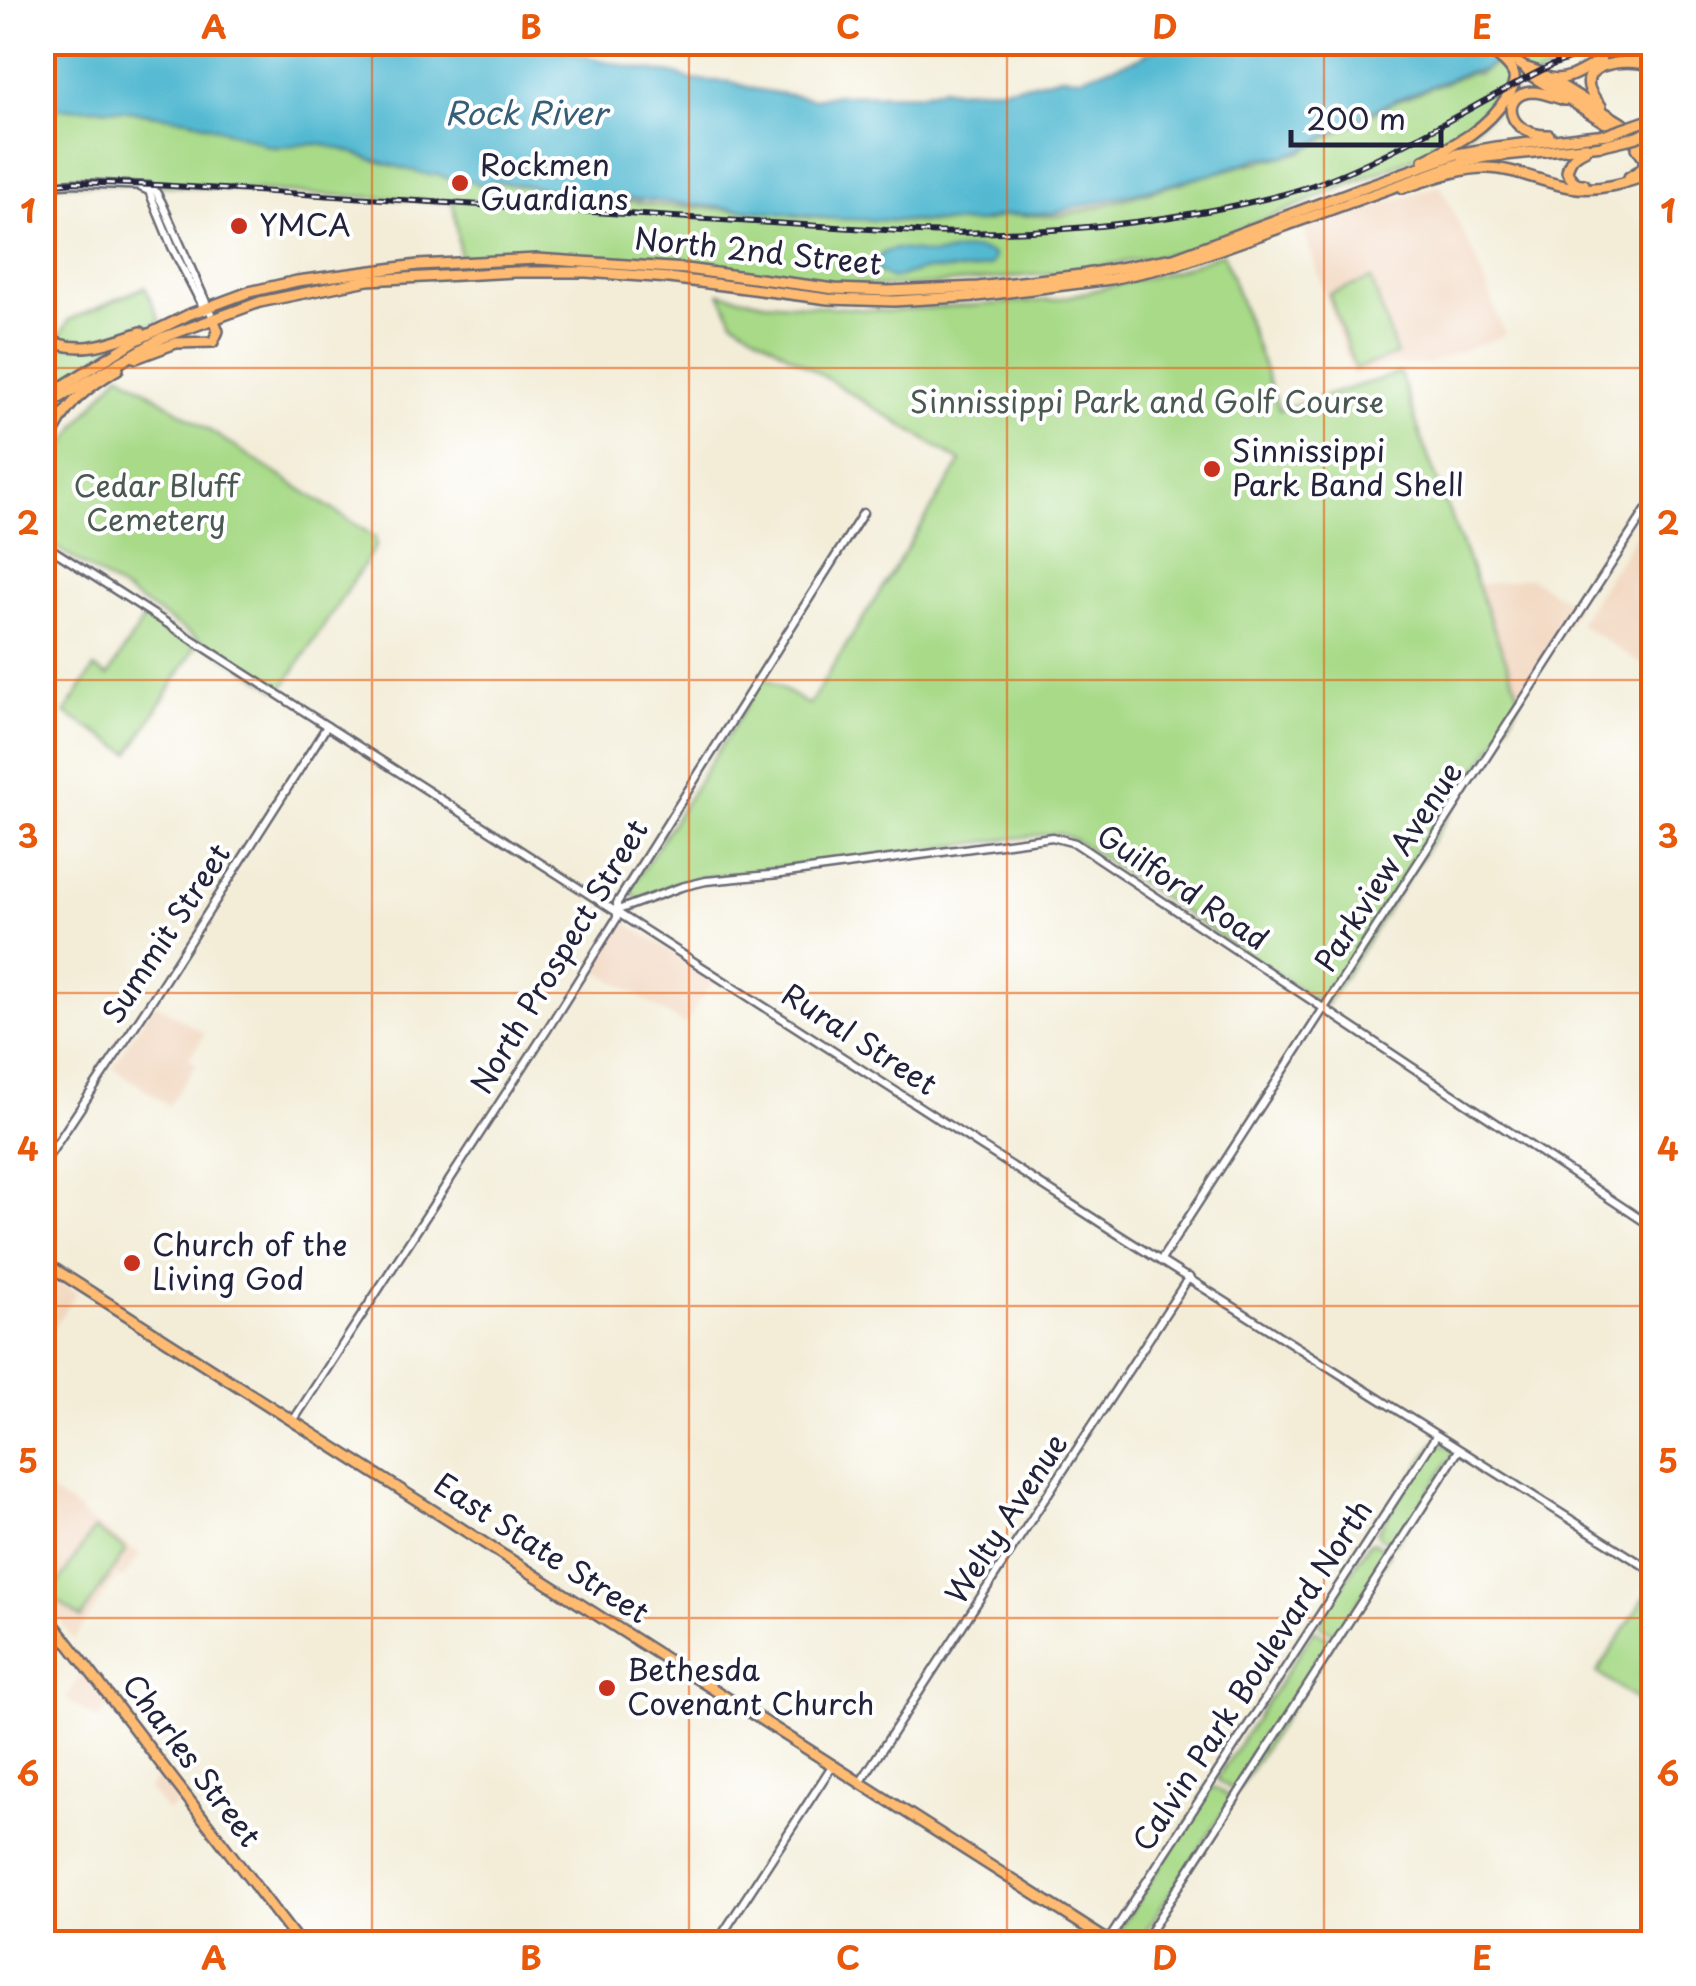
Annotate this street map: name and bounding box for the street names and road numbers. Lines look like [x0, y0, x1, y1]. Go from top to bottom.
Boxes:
street label: North 2nd Street [632, 214, 884, 285]
street label: Parkview Avenue [1302, 752, 1472, 980]
street label: North Prospect Street [458, 810, 658, 1102]
street label: Guilford Road [1089, 812, 1278, 960]
street label: Summit Street [90, 834, 240, 1032]
street label: Rural Street [774, 971, 947, 1105]
street label: Welty Avenue [933, 1424, 1077, 1612]
street label: East State Street [426, 1460, 659, 1633]
street label: Calvin Park Boulevard North [1120, 1490, 1382, 1859]
street label: Charles Street [113, 1663, 273, 1856]

